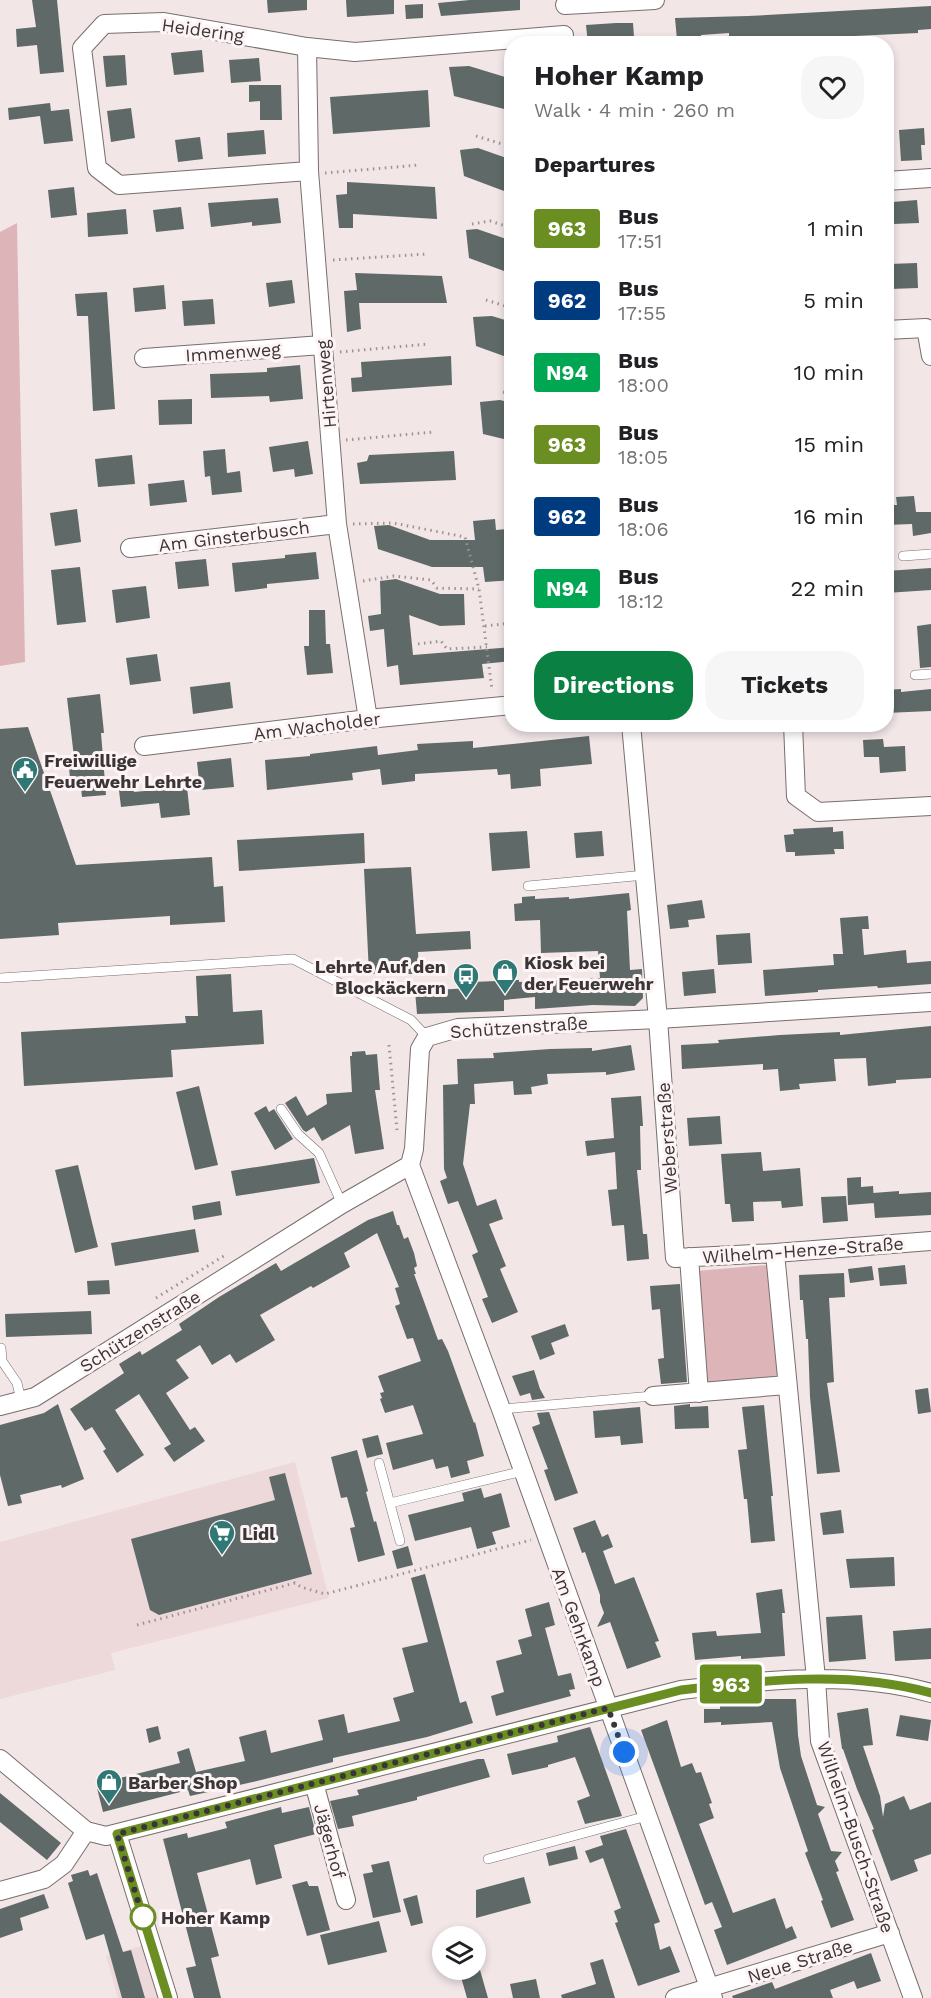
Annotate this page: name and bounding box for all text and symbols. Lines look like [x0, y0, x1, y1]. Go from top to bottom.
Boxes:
street label: Heidering [161, 14, 246, 46]
button: heart [801, 56, 864, 119]
text: Hoher Kamp [534, 59, 704, 92]
text: Walk · 4 min · 260 m [534, 98, 735, 122]
text: Departures [534, 152, 655, 177]
text: Bus [618, 204, 658, 229]
text: 963 [548, 216, 586, 241]
text: 1 min [807, 216, 864, 241]
text: 17:51 [618, 229, 662, 253]
text: Bus [618, 276, 658, 301]
text: 962 [548, 288, 586, 313]
text: 5 min [803, 288, 864, 313]
text: 17:55 [618, 301, 666, 325]
street label: Immenweg [185, 338, 282, 366]
street label: Hirtenweg [312, 339, 340, 429]
text: Bus [618, 348, 658, 373]
text: N94 [546, 360, 588, 385]
text: 10 min [794, 360, 864, 385]
text: 18:00 [618, 373, 669, 397]
text: Bus [618, 420, 658, 445]
text: 963 [548, 432, 586, 457]
text: 15 min [795, 432, 864, 457]
text: 18:05 [618, 445, 668, 469]
text: Bus [618, 492, 658, 517]
text: 962 [548, 504, 586, 529]
text: 16 min [794, 504, 864, 529]
street label: Am Ginsterbusch [157, 516, 311, 556]
text: 18:06 [618, 517, 669, 541]
text: Bus [618, 564, 658, 589]
text: N94 [546, 576, 588, 601]
text: 22 min [790, 576, 864, 601]
text: 18:12 [618, 589, 664, 613]
button: Directions [534, 651, 693, 720]
button: Tickets [705, 651, 864, 720]
street label: Am Wacholder [252, 708, 382, 744]
place label: Freiwillige Feuerwehr Lehrte [44, 750, 202, 792]
public building icon: Freiwillige Feuerwehr Lehrte [10, 755, 40, 793]
place label: Kiosk bei der Feuerwehr [524, 952, 654, 994]
place label: Lehrte Auf den Blockäckern [315, 956, 446, 998]
shop icon: Kiosk bei der Feuerwehr [490, 957, 520, 995]
bus stop icon: Lehrte Auf den Blockäckern [451, 961, 481, 999]
street label: Schützenstraße [449, 1012, 589, 1042]
street label: Weberstraße [653, 1082, 681, 1194]
street label: Wilhelm-Henze-Straße [702, 1232, 904, 1268]
street label: Schützenstraße [76, 1285, 204, 1377]
supermarket icon: Lidl [207, 1518, 237, 1556]
place label: Lidl [242, 1523, 275, 1544]
street label: Am Gehrkamp [548, 1564, 610, 1690]
line badge: 963 [696, 1664, 765, 1704]
text: 963 [712, 1672, 750, 1697]
your location [609, 1737, 639, 1767]
street label: Wilhelm-Busch-Straße [813, 1738, 899, 1936]
shop icon: Barber Shop [94, 1767, 124, 1805]
place label: Barber Shop [128, 1772, 238, 1793]
street label: Jägerhof [310, 1801, 350, 1881]
marker: Hoher Kamp [130, 1904, 156, 1930]
place label: Hoher Kamp [161, 1907, 270, 1928]
map controls [432, 1926, 486, 1980]
button: layers [432, 1926, 486, 1980]
street label: Neue Straße [745, 1935, 855, 1987]

